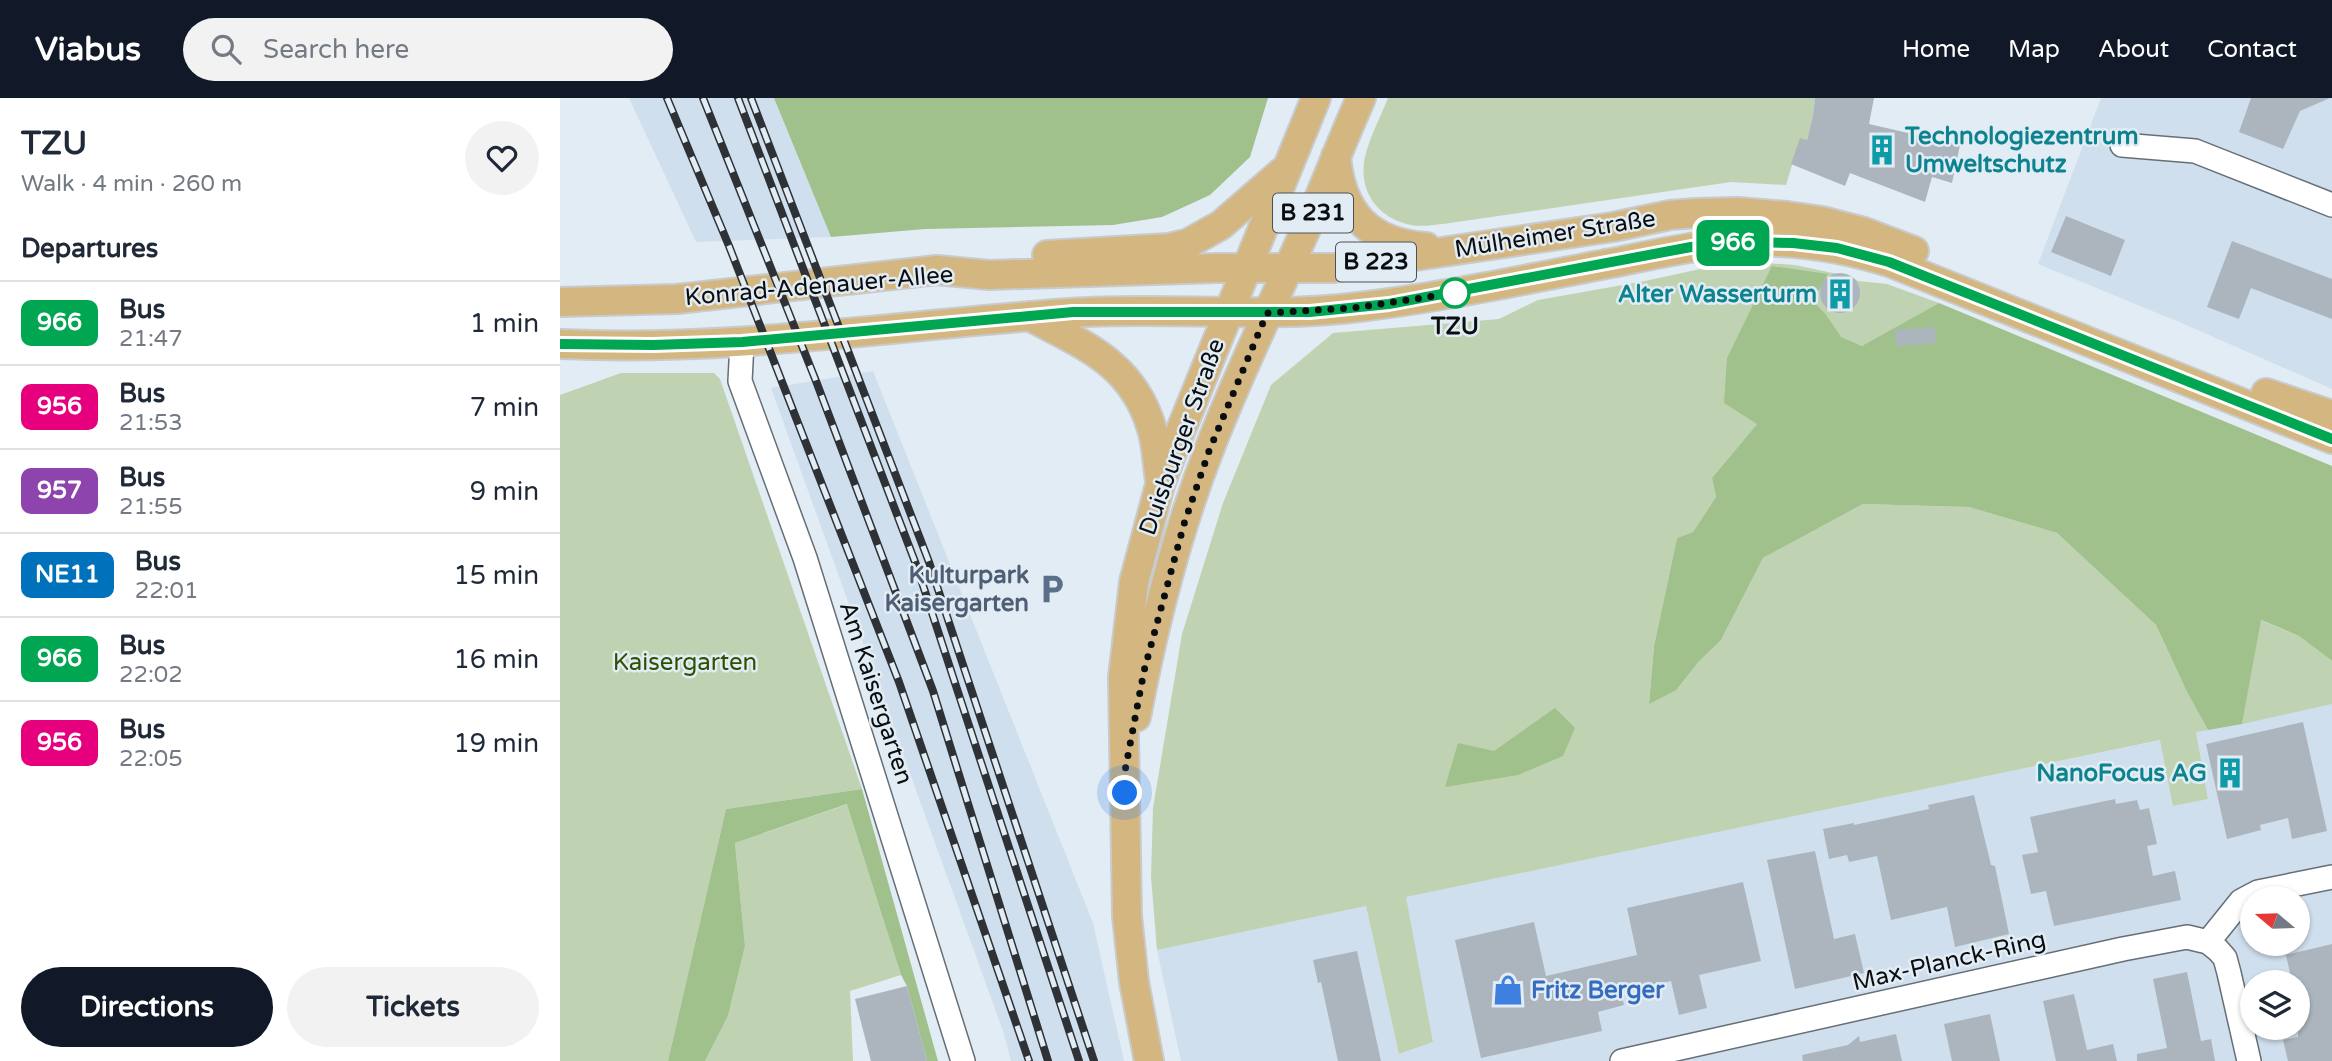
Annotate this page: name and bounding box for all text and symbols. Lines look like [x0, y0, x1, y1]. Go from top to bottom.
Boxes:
search box [183, 18, 673, 81]
text: Viabus [35, 30, 141, 69]
icon: search [207, 30, 245, 68]
text: Search here [263, 34, 409, 65]
text: Home [1902, 35, 1970, 64]
text: Map [2008, 35, 2060, 64]
text: About [2098, 35, 2169, 64]
text: Contact [2207, 35, 2297, 64]
button: heart [465, 121, 539, 195]
place label: Technologiezentrum Umweltschutz [1904, 122, 2138, 179]
text: TZU [21, 124, 87, 163]
building icon: Technologiezentrum Umweltschutz [1865, 133, 1899, 167]
text: Walk · 4 min · 260 m [21, 170, 242, 198]
road number: B 231 [1273, 194, 1353, 232]
street label: Mülheimer Straße [1452, 204, 1658, 264]
line badge: 966 [1693, 220, 1773, 266]
text: 966 [1710, 228, 1756, 257]
text: Departures [21, 233, 158, 264]
road number: B 223 [1336, 242, 1416, 281]
street label: Konrad-Adenauer-Allee [684, 260, 954, 312]
building icon: Alter Wasserturm [1823, 277, 1857, 311]
marker: TZU [1440, 278, 1470, 308]
place label: Alter Wasserturm [1618, 280, 1817, 309]
text: Bus [119, 294, 165, 325]
text: 966 [37, 308, 82, 337]
text: 1 min [470, 308, 539, 339]
place label: TZU [1430, 312, 1479, 341]
text: 21:47 [119, 325, 183, 353]
street label: Duisburger Straße [1133, 335, 1231, 539]
text: Bus [119, 378, 165, 409]
text: 956 [37, 392, 82, 421]
text: 7 min [470, 392, 539, 423]
text: 21:53 [119, 409, 183, 437]
text: Bus [119, 462, 165, 493]
text: 957 [37, 476, 82, 505]
text: 9 min [470, 476, 539, 507]
text: 21:55 [119, 493, 183, 521]
text: Bus [135, 546, 181, 577]
text: NE11 [35, 560, 100, 589]
text: 15 min [453, 560, 539, 591]
place label: Kulturpark Kaisergarten [884, 561, 1029, 618]
parking icon: Kulturpark Kaisergarten [1035, 572, 1069, 606]
text: 22:01 [135, 577, 199, 605]
street label: Am Kaisergarten [833, 598, 919, 788]
text: Bus [119, 630, 165, 661]
text: 966 [37, 644, 82, 673]
text: 16 min [453, 644, 539, 675]
park label: Kaisergarten [613, 648, 757, 677]
text: 22:02 [119, 661, 183, 689]
text: Bus [119, 714, 165, 745]
text: 956 [37, 728, 82, 757]
text: 19 min [453, 728, 539, 759]
text: 22:05 [119, 745, 183, 773]
building icon: NanoFocus AG [2213, 756, 2247, 790]
place label: NanoFocus AG [2036, 759, 2207, 788]
your location [1107, 775, 1142, 810]
north arrow [2240, 886, 2310, 956]
map controls [2240, 886, 2310, 1040]
street label: Max-Planck-Ring [1850, 925, 2048, 997]
button: Directions [21, 967, 273, 1047]
button: Tickets [287, 967, 539, 1047]
button: layers [2240, 970, 2310, 1040]
shop icon: Fritz Berger [1491, 973, 1525, 1007]
place label: Fritz Berger [1531, 976, 1665, 1005]

